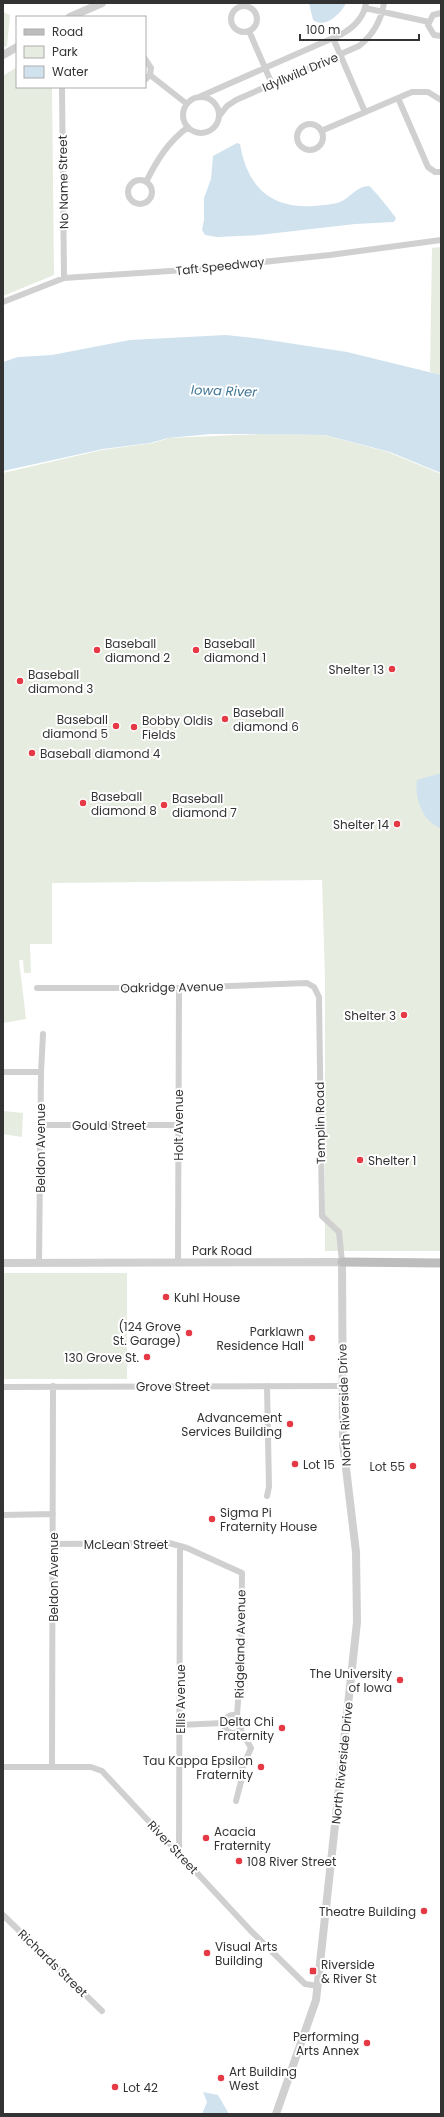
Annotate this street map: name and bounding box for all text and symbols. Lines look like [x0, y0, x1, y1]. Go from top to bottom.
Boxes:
legend [16, 16, 146, 88]
scale bar [300, 16, 419, 42]
text: 100 m [306, 21, 340, 38]
text: Road [52, 23, 83, 40]
text: Park [52, 43, 79, 60]
street label: Idyllwild Drive [259, 48, 341, 96]
text: Water [52, 63, 89, 80]
street label: No Name Street [54, 135, 72, 229]
street label: Taft Speedway [175, 253, 265, 279]
water label: Iowa River [191, 380, 259, 402]
place label: Baseball diamond 2 [105, 635, 170, 666]
place label: Baseball diamond 1 [204, 635, 266, 666]
marker: Baseball diamond 2 [92, 645, 102, 655]
marker: Baseball diamond 1 [191, 645, 201, 655]
place label: Shelter 13 [328, 661, 384, 678]
marker: Shelter 13 [387, 664, 397, 674]
place label: Baseball diamond 3 [28, 666, 93, 697]
marker: Baseball diamond 3 [15, 676, 25, 686]
place label: Baseball diamond 6 [233, 704, 299, 735]
place label: Baseball diamond 5 [42, 711, 108, 742]
place label: Bobby Oldis Fields [142, 712, 213, 743]
marker: Baseball diamond 6 [220, 714, 230, 724]
marker: Baseball diamond 5 [111, 721, 121, 731]
marker: Bobby Oldis Fields [129, 722, 139, 732]
place label: Baseball diamond 4 [40, 745, 161, 762]
marker: Baseball diamond 4 [27, 748, 37, 758]
place label: Baseball diamond 8 [91, 788, 157, 819]
place label: Baseball diamond 7 [172, 790, 237, 821]
marker: Baseball diamond 8 [78, 798, 88, 808]
marker: Baseball diamond 7 [159, 800, 169, 810]
place label: Shelter 14 [333, 816, 389, 833]
marker: Shelter 14 [392, 819, 402, 829]
street label: Oakridge Avenue [120, 978, 224, 996]
place label: Shelter 3 [344, 1007, 396, 1024]
marker: Shelter 3 [399, 1010, 409, 1020]
street label: Templin Road [311, 1082, 329, 1164]
street label: Holt Avenue [170, 1089, 187, 1161]
street label: Beldon Avenue [32, 1103, 49, 1193]
street label: Gould Street [72, 1117, 146, 1134]
place label: Shelter 1 [368, 1152, 416, 1169]
marker: Shelter 1 [355, 1155, 365, 1165]
street label: Park Road [192, 1242, 252, 1259]
place label: Kuhl House [174, 1289, 240, 1306]
marker: Kuhl House [161, 1292, 171, 1302]
place label: (124 Grove St. Garage) [113, 1318, 181, 1349]
place label: Parklawn Residence Hall [217, 1323, 304, 1354]
marker: (124 Grove St. Garage) [184, 1328, 194, 1338]
marker: Parklawn Residence Hall [307, 1333, 317, 1343]
street label: North Riverside Drive [333, 1343, 355, 1467]
place label: 130 Grove St. [65, 1349, 139, 1366]
marker: 130 Grove St. [142, 1352, 152, 1362]
street label: Grove Street [136, 1378, 210, 1395]
place label: Advancement Services Building [181, 1409, 282, 1440]
marker: Advancement Services Building [285, 1419, 295, 1429]
place label: Lot 15 [303, 1456, 335, 1473]
place label: Lot 55 [369, 1458, 405, 1475]
marker: Lot 15 [290, 1459, 300, 1469]
marker: Lot 55 [408, 1461, 418, 1471]
place label: Sigma Pi Fraternity House [220, 1504, 317, 1535]
marker: Sigma Pi Fraternity House [207, 1514, 217, 1524]
street label: Beldon Avenue [45, 1532, 62, 1622]
street label: McLean Street [84, 1536, 168, 1553]
street label: Ridgeland Avenue [231, 1589, 249, 1699]
street label: Ellis Avenue [172, 1664, 189, 1734]
place label: The University of Iowa [309, 1665, 392, 1696]
marker: The University of Iowa [395, 1675, 405, 1685]
street label: North Riverside Drive [327, 1701, 357, 1825]
place label: Delta Chi Fraternity [217, 1713, 274, 1744]
marker: Delta Chi Fraternity [277, 1723, 287, 1733]
place label: Tau Kappa Epsilon Fraternity [143, 1752, 253, 1783]
marker: Tau Kappa Epsilon Fraternity [256, 1762, 266, 1772]
street label: River Street [144, 1817, 202, 1877]
place label: Acacia Fraternity [214, 1823, 271, 1854]
marker: Acacia Fraternity [201, 1833, 211, 1843]
place label: 108 River Street [247, 1853, 336, 1870]
marker: 108 River Street [234, 1856, 244, 1866]
place label: Theatre Building [319, 1903, 416, 1920]
marker: Theatre Building [419, 1906, 429, 1916]
street label: Richards Street [15, 1925, 91, 2001]
place label: Visual Arts Building [215, 1938, 277, 1969]
marker: Visual Arts Building [202, 1948, 212, 1958]
place label: Riverside & River St [321, 1956, 377, 1987]
marker: Riverside & River St [308, 1966, 318, 1976]
place label: Performing Arts Annex [293, 2028, 359, 2059]
marker: Performing Arts Annex [362, 2038, 372, 2048]
place label: Art Building West [229, 2063, 297, 2094]
marker: Art Building West [216, 2073, 226, 2083]
place label: Lot 42 [123, 2079, 158, 2096]
marker: Lot 42 [110, 2082, 120, 2092]

